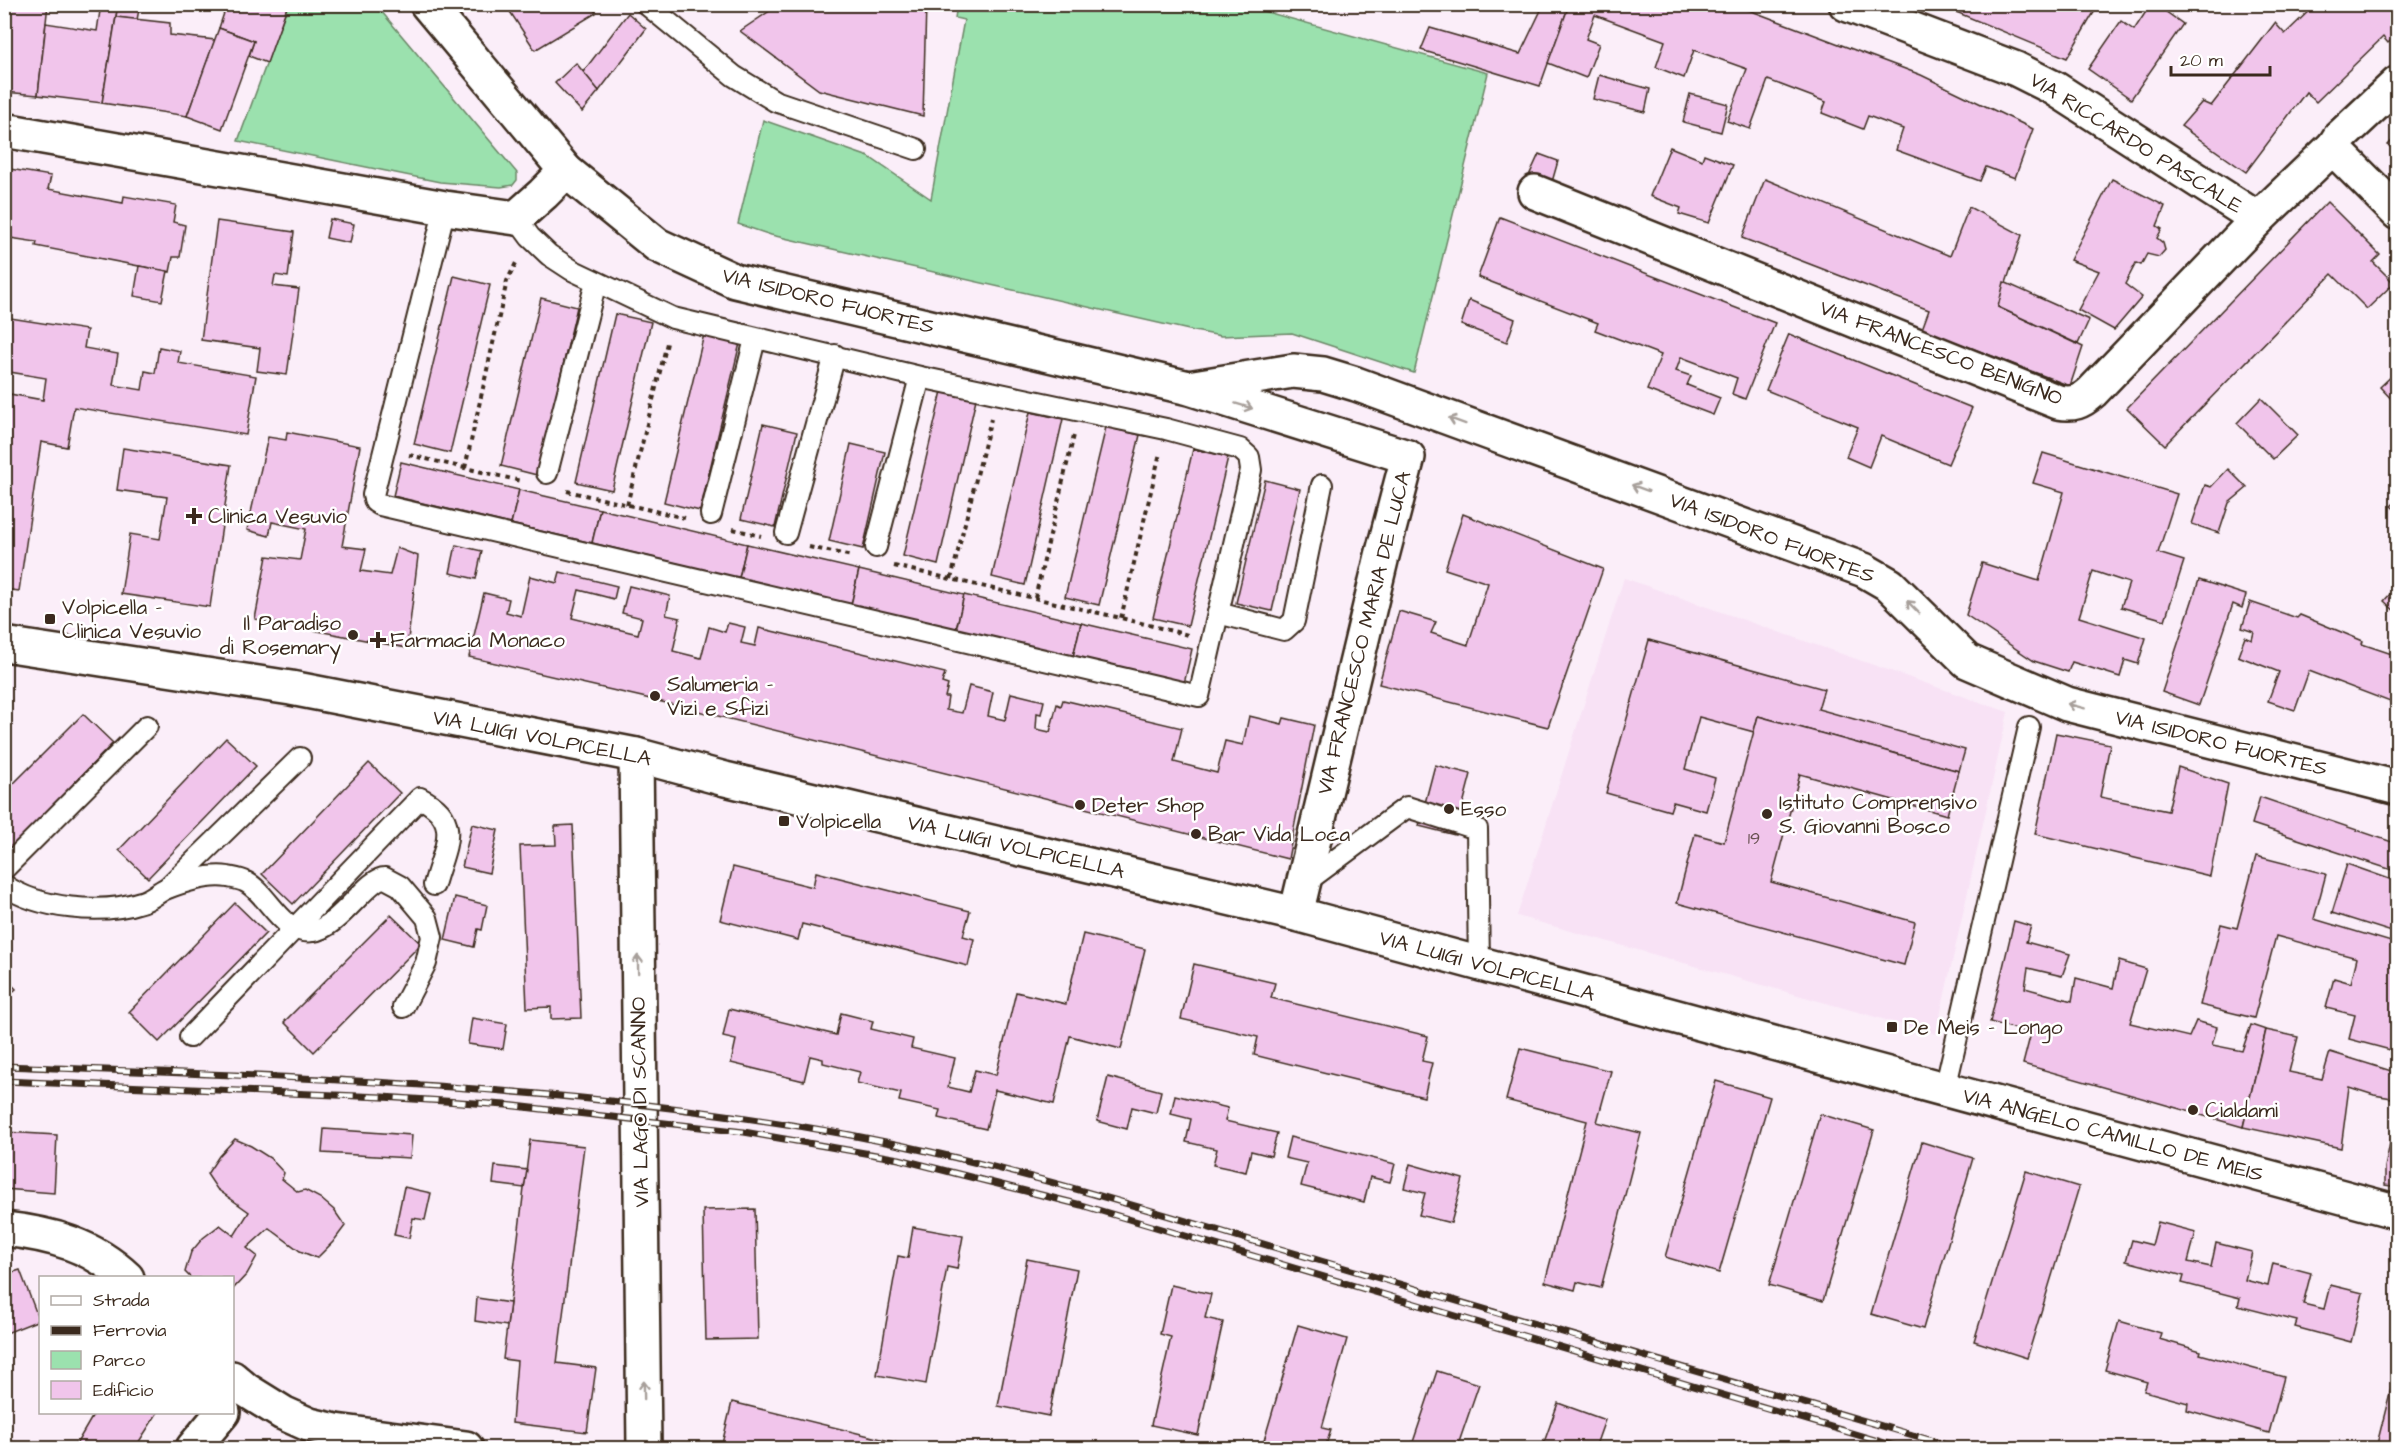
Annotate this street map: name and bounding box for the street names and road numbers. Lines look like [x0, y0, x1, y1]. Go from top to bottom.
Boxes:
street label: VIA RICCARDO PASCALE [2024, 65, 2249, 221]
street label: VIA ISIDORO FUORTES [719, 261, 937, 341]
street label: VIA FRANCESCO BENIGNO [1815, 293, 2067, 413]
street label: VIA FRANCESCO MARIA DE LUCA [1310, 468, 1418, 798]
street label: VIA ISIDORO FUORTES [1665, 485, 1879, 591]
street label: VIA LUIGI VOLPICELLA [430, 703, 654, 774]
street label: VIA ISIDORO FUORTES [2112, 703, 2330, 783]
street label: VIA LUIGI VOLPICELLA [905, 808, 1128, 886]
street label: VIA LUIGI VOLPICELLA [1376, 923, 1599, 1009]
street label: VIA LAGO DI SCANNO [624, 996, 656, 1208]
street label: VIA ANGELO CAMILLO DE MEIS [1959, 1081, 2267, 1189]

